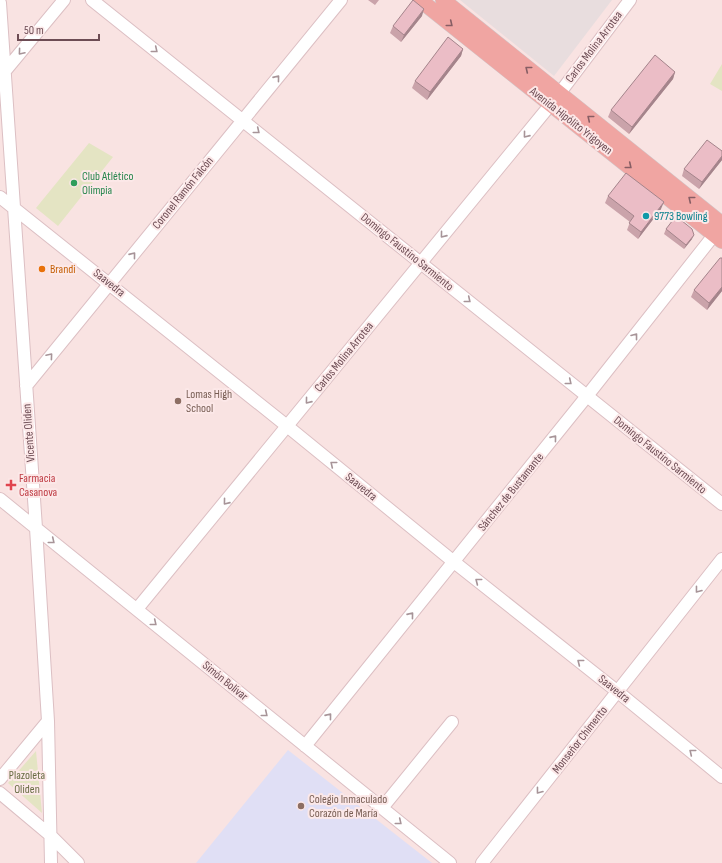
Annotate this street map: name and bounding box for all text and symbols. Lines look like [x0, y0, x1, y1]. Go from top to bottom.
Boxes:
street label: Carlos Molina Arrotea [562, 8, 626, 86]
scale bar [18, 16, 99, 42]
one-way arrow [446, 20, 453, 27]
text: 50 m [24, 23, 44, 38]
one-way arrow [151, 46, 158, 53]
one-way arrow [18, 47, 25, 54]
one-way arrow [526, 67, 533, 74]
one-way arrow [272, 76, 279, 83]
street label: Avenida Hipólito Yrigoyen [526, 83, 615, 158]
one-way arrow [587, 116, 594, 123]
one-way arrow [252, 127, 259, 134]
one-way arrow [523, 130, 530, 137]
street label: Coronel Ramón Falcón [149, 154, 217, 232]
one-way arrow [624, 162, 631, 169]
place label: Club Atlético Olimpia [82, 169, 133, 198]
marker: Club Atlético Olimpia [69, 178, 79, 188]
one-way arrow [689, 197, 696, 204]
place label: 9773 Bowling [654, 209, 708, 224]
street label: Domingo Faustino Sarmiento [357, 210, 457, 294]
marker: 9773 Bowling [641, 211, 651, 221]
one-way arrow [441, 230, 448, 238]
one-way arrow [128, 253, 135, 260]
place label: Brandi [50, 262, 76, 277]
marker: Brandi [37, 264, 47, 274]
street label: Saavedra [90, 266, 128, 301]
one-way arrow [463, 296, 470, 303]
street label: Carlos Molina Arrotea [311, 319, 377, 395]
one-way arrow [631, 333, 638, 340]
one-way arrow [46, 353, 53, 360]
one-way arrow [564, 377, 572, 384]
place label: Lomas High School [186, 387, 232, 416]
marker: Lomas High School [173, 396, 183, 406]
one-way arrow [306, 396, 313, 404]
street label: Vicente Oliden [19, 403, 39, 463]
street label: Domingo Faustino Sarmiento [610, 413, 710, 497]
one-way arrow [550, 435, 557, 442]
street label: Sánchez de Bustamante [475, 450, 547, 534]
one-way arrow [331, 462, 338, 469]
street label: Saavedra [342, 470, 380, 505]
place label: Farmacia Casanova [19, 471, 58, 500]
marker: Farmacia Casanova [6, 480, 16, 490]
one-way arrow [223, 497, 230, 504]
one-way arrow [48, 537, 55, 544]
one-way arrow [475, 579, 482, 586]
one-way arrow [696, 585, 703, 592]
one-way arrow [407, 612, 414, 620]
one-way arrow [149, 618, 156, 625]
street label: Simón Bolívar [199, 658, 251, 704]
one-way arrow [577, 659, 584, 666]
street label: Saavedra [595, 672, 633, 707]
street label: Monseñor Chimento [549, 703, 611, 777]
one-way arrow [260, 709, 268, 716]
one-way arrow [325, 713, 332, 721]
one-way arrow [689, 750, 696, 757]
park label: Plazoleta Oliden [9, 768, 46, 797]
one-way arrow [537, 786, 544, 793]
place label: Colegio Inmaculado Corazón de María [309, 792, 387, 821]
marker: Colegio Inmaculado Corazón de María [296, 801, 306, 811]
one-way arrow [394, 817, 401, 824]

